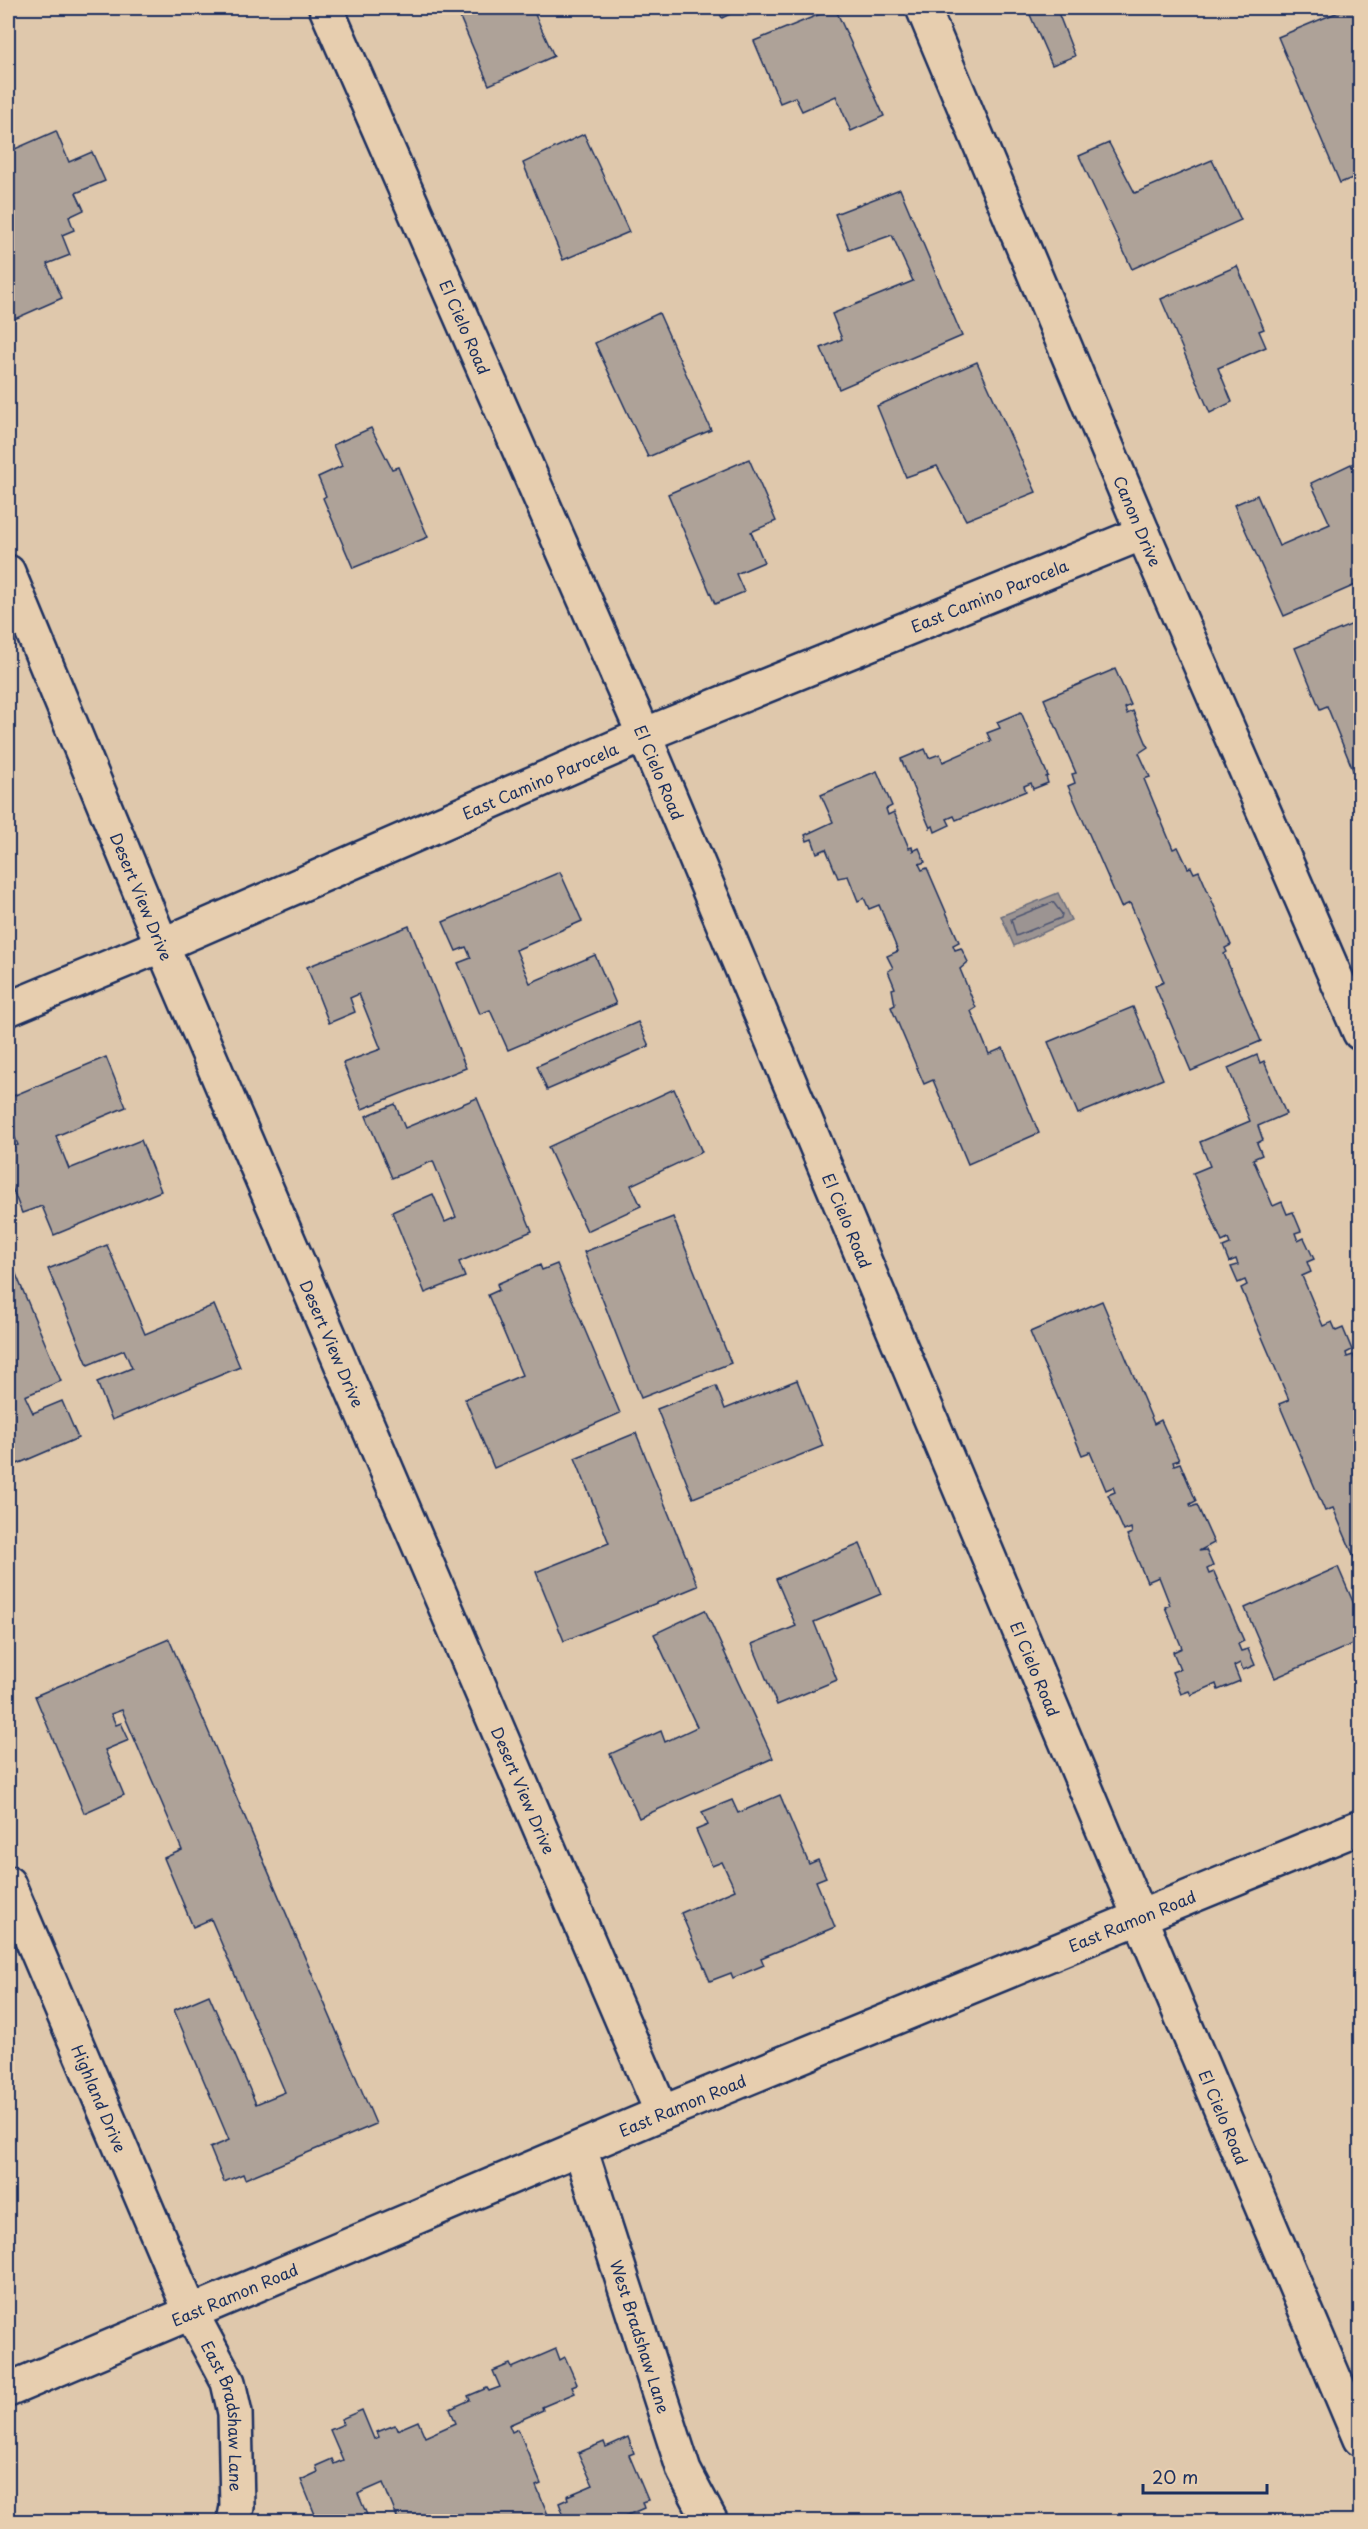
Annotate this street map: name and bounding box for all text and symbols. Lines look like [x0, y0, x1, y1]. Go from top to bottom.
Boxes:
street label: El Cielo Road [434, 276, 497, 378]
street label: Canon Drive [1108, 472, 1168, 570]
street label: East Camino Parocela [907, 553, 1072, 638]
street label: El Cielo Road [629, 721, 690, 824]
street label: East Camino Parocela [458, 736, 622, 825]
street label: Desert View Drive [105, 829, 179, 964]
street label: El Cielo Road [817, 1169, 878, 1272]
street label: Desert View Drive [295, 1276, 370, 1411]
street label: El Cielo Road [1005, 1617, 1066, 1720]
street label: Desert View Drive [486, 1723, 562, 1858]
street label: East Ramon Road [1064, 1884, 1199, 1957]
street label: Highland Drive [66, 2041, 133, 2156]
street label: El Cielo Road [1193, 2066, 1255, 2168]
street label: East Ramon Road [615, 2068, 749, 2142]
street label: East Ramon Road [167, 2257, 302, 2332]
street label: West Bradshaw Lane [605, 2257, 677, 2416]
street label: East Bradshaw Lane [196, 2336, 249, 2492]
scale bar [1143, 2457, 1268, 2495]
text: 20 m [1152, 2463, 1198, 2490]

